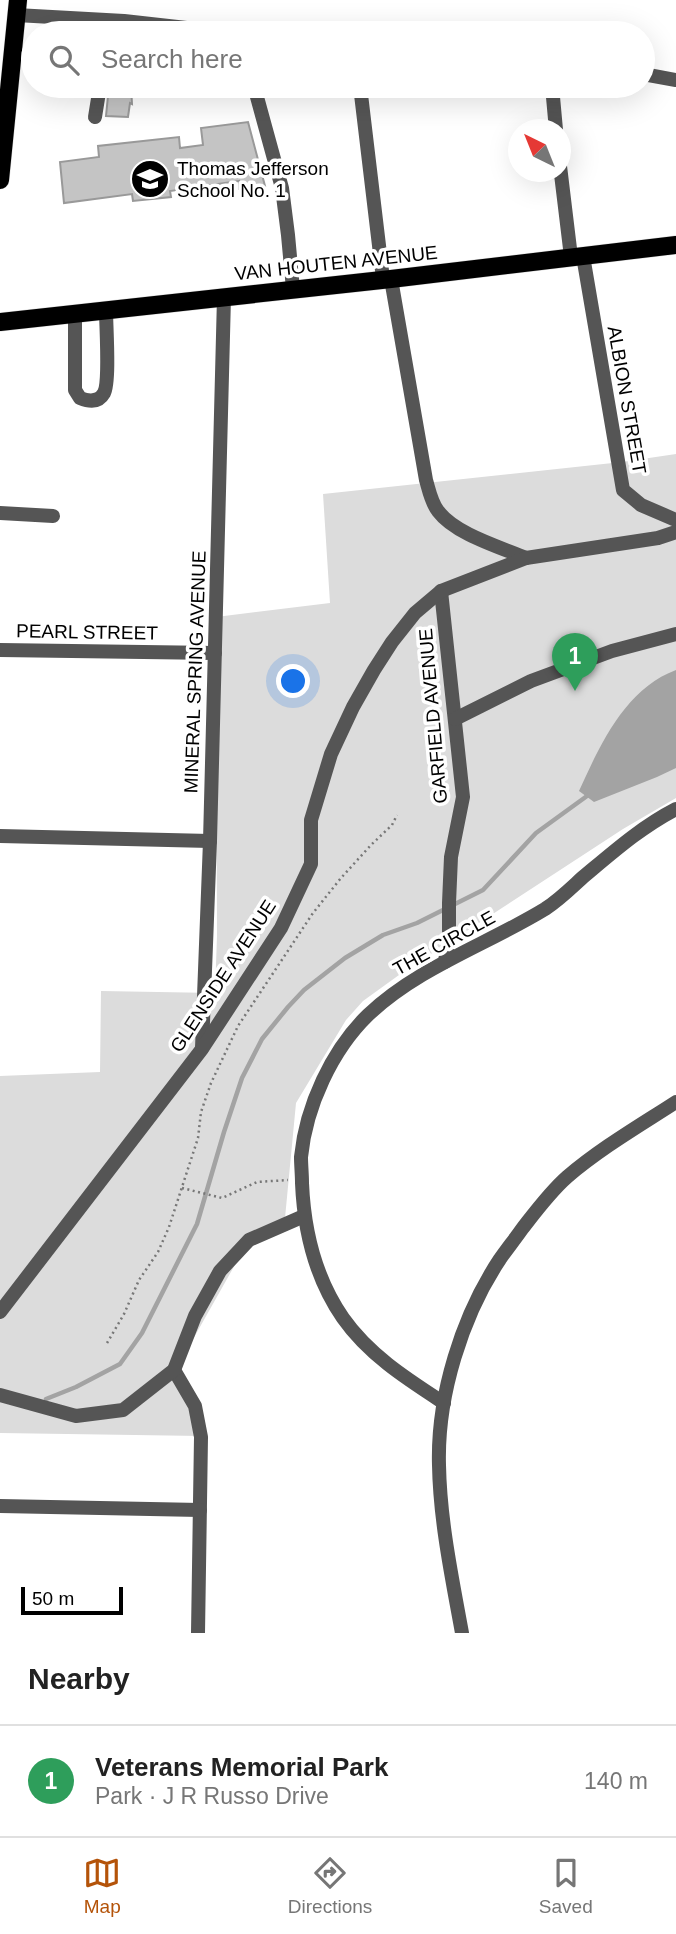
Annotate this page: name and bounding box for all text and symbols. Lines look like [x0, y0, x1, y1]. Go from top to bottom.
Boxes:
search box [21, 21, 655, 98]
icon: search [45, 41, 83, 79]
text: Search here [101, 44, 243, 74]
north arrow [508, 119, 571, 182]
school or university icon: Thomas Jefferson School No. 1 [129, 158, 171, 200]
place label: Thomas Jefferson School No. 1 [177, 158, 329, 201]
street label: VAN HOUTEN AVENUE [233, 242, 439, 284]
street label: ALBION STREET [604, 324, 650, 476]
street label: MINERAL SPRING AVENUE [180, 550, 210, 794]
street label: PEARL STREET [16, 620, 158, 644]
street label: GARFIELD AVENUE [415, 627, 451, 805]
pin: 1 [552, 633, 598, 691]
your location [276, 664, 310, 698]
street label: GLENSIDE AVENUE [166, 896, 280, 1056]
street label: THE CIRCLE [390, 906, 498, 980]
scale bar [21, 1584, 122, 1616]
text: 50 m [32, 1588, 74, 1609]
text: Nearby [28, 1662, 130, 1695]
text: Veterans Memorial Park [95, 1752, 388, 1782]
text: 1 [45, 1768, 57, 1794]
text: 140 m [584, 1768, 648, 1794]
text: Park · J R Russo Drive [95, 1783, 329, 1809]
tab: Map [83, 1854, 121, 1918]
tab: Directions [288, 1854, 372, 1918]
tab: Saved [539, 1854, 593, 1918]

